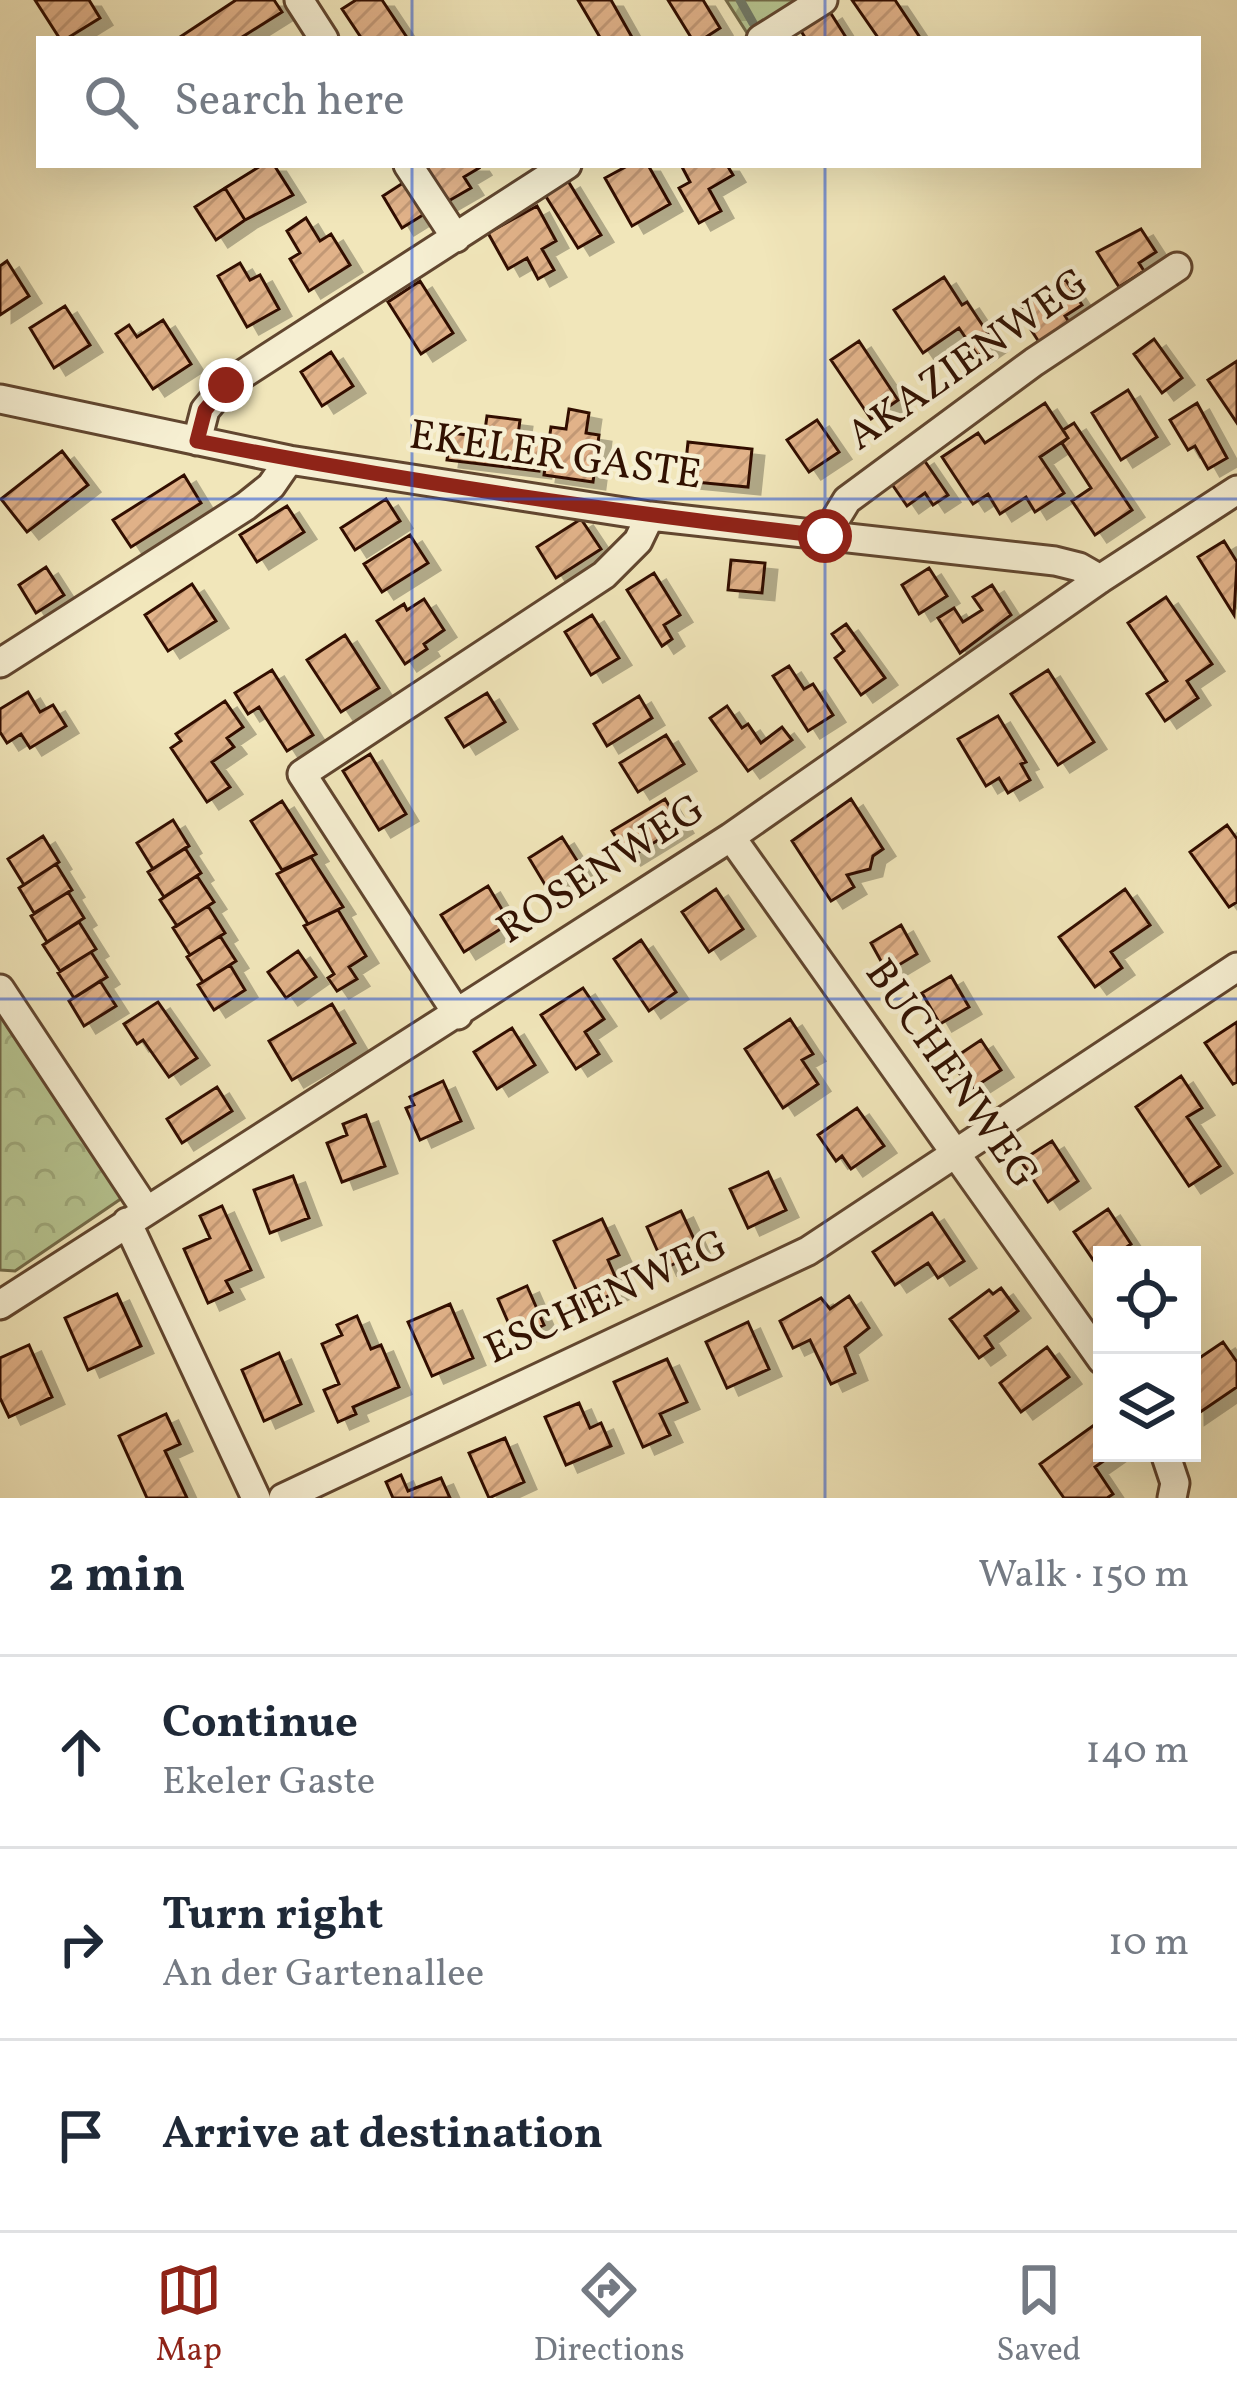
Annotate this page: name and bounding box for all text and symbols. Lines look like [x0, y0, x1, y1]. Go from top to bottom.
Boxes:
search box [36, 36, 1201, 168]
icon: search [78, 69, 144, 135]
text: Search here [174, 71, 405, 134]
street label: AKAZIENWEG [836, 256, 1102, 466]
route end [199, 358, 253, 412]
street label: EKELER GASTE [405, 407, 705, 507]
route start [798, 509, 852, 563]
street label: ROSENWEG [487, 782, 717, 960]
street label: BUCHENWEG [849, 948, 1051, 1202]
street label: ESCHENWEG [476, 1217, 738, 1381]
map controls [1093, 1246, 1201, 1462]
button: locate [1093, 1246, 1201, 1354]
button: layers [1093, 1354, 1201, 1462]
text: 2 min [48, 1541, 186, 1612]
text: Walk · 150 m [978, 1549, 1189, 1603]
text: Continue [162, 1693, 358, 1756]
icon: ahead [48, 1719, 114, 1785]
text: 140 m [1086, 1725, 1189, 1779]
text: Ekeler Gaste [162, 1756, 375, 1810]
text: Turn right [162, 1885, 383, 1948]
icon: right [48, 1911, 114, 1977]
text: 10 m [1108, 1917, 1189, 1971]
text: An der Gartenallee [162, 1948, 484, 2002]
icon: arrive [48, 2103, 114, 2169]
text: Arrive at destination [162, 2104, 603, 2167]
tab: Map [156, 2257, 222, 2375]
tab: Directions [533, 2257, 685, 2375]
tab: Saved [996, 2257, 1081, 2375]

